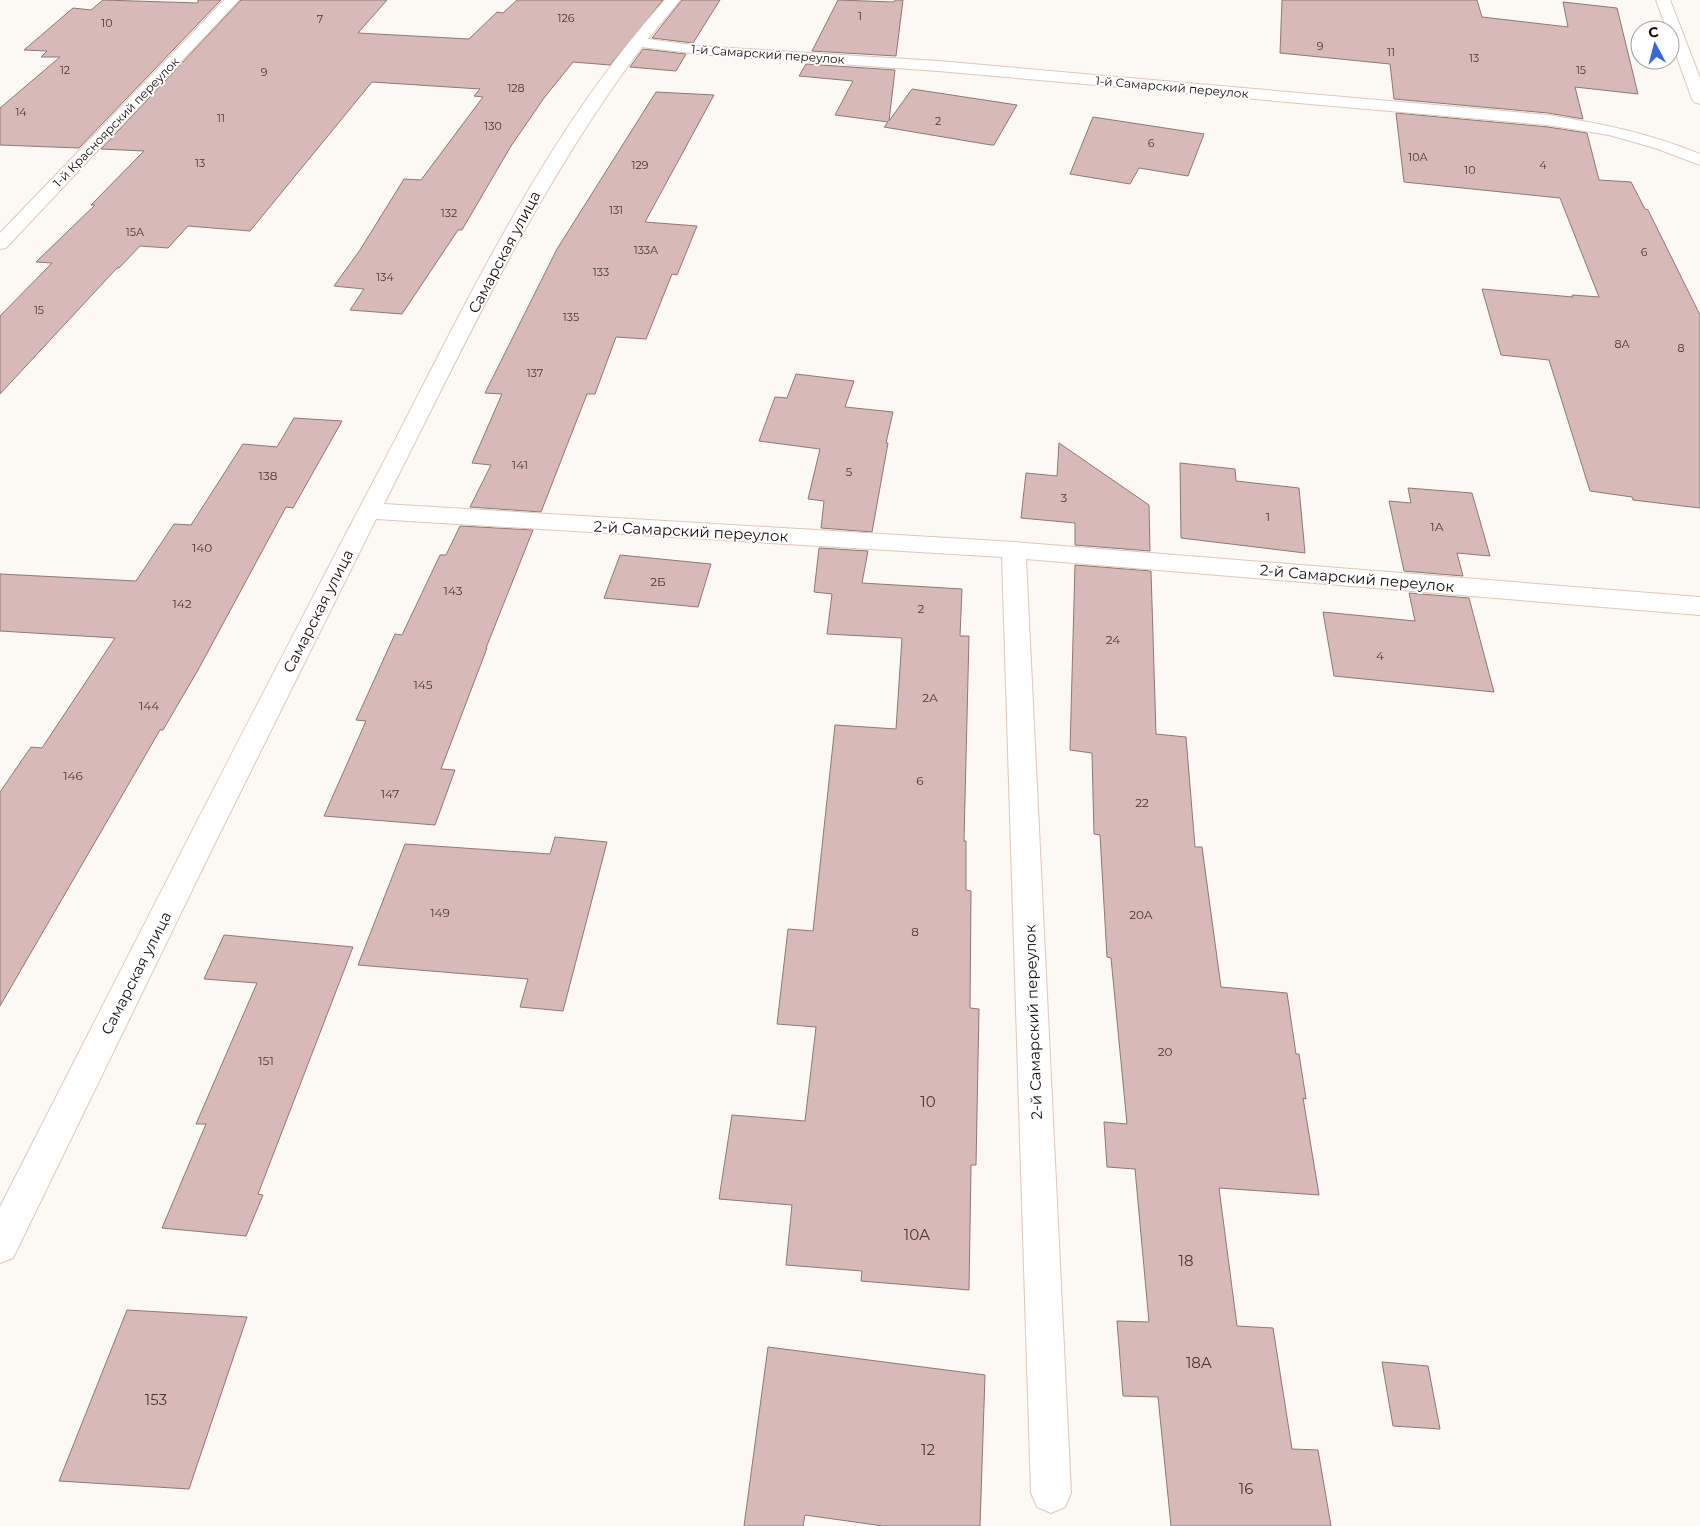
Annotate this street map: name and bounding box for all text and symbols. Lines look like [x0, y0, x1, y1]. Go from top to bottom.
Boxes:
house number: 1 [858, 9, 862, 23]
house number: 126 [558, 11, 575, 25]
house number: 7 [317, 12, 323, 26]
house number: 10 [101, 16, 113, 30]
north arrow [1630, 20, 1680, 70]
text: С [1647, 23, 1660, 42]
house number: 9 [1317, 39, 1324, 53]
street label: 1-й Самарский переулок [691, 41, 845, 67]
house number: 11 [1387, 45, 1395, 59]
house number: 13 [1469, 51, 1479, 65]
street label: 1-й Красноярский переулок [50, 54, 182, 190]
house number: 12 [60, 63, 70, 77]
house number: 15 [1576, 63, 1586, 77]
house number: 9 [261, 65, 268, 79]
street label: 1-й Самарский переулок [1095, 73, 1249, 101]
house number: 128 [507, 81, 525, 95]
house number: 14 [15, 105, 27, 119]
house number: 11 [217, 111, 225, 125]
house number: 2 [935, 114, 941, 128]
house number: 130 [484, 119, 502, 133]
house number: 6 [1148, 136, 1155, 150]
house number: 10А [1408, 150, 1428, 164]
house number: 13 [195, 156, 205, 170]
house number: 129 [632, 158, 649, 172]
house number: 4 [1539, 158, 1547, 172]
house number: 10 [1464, 163, 1476, 177]
street label: Самарская улица [464, 188, 544, 316]
house number: 131 [609, 203, 623, 217]
house number: 132 [441, 206, 457, 220]
house number: 15А [126, 225, 145, 239]
house number: 133А [634, 243, 659, 257]
house number: 6 [1641, 245, 1648, 259]
house number: 133 [593, 265, 609, 279]
house number: 134 [376, 270, 394, 284]
house number: 15 [34, 303, 44, 317]
house number: 135 [563, 310, 579, 324]
house number: 8А [1614, 337, 1630, 351]
house number: 8 [1677, 341, 1685, 355]
house number: 137 [527, 366, 543, 380]
house number: 141 [512, 457, 528, 472]
house number: 5 [846, 464, 853, 479]
house number: 138 [259, 468, 278, 483]
house number: 3 [1061, 490, 1068, 505]
house number: 1 [1266, 509, 1270, 524]
street label: 2-й Самарский переулок [593, 516, 789, 546]
house number: 1А [1430, 519, 1444, 534]
house number: 140 [192, 540, 212, 555]
street label: Самарская улица [279, 546, 357, 676]
street label: 2-й Самарский переулок [1259, 560, 1455, 596]
house number: 2Б [650, 574, 666, 589]
house number: 143 [444, 583, 463, 598]
house number: 142 [172, 596, 192, 611]
house number: 2 [918, 601, 925, 616]
house number: 24 [1106, 632, 1120, 647]
house number: 4 [1376, 648, 1384, 663]
house number: 145 [413, 677, 433, 692]
house number: 2А [922, 690, 938, 705]
house number: 144 [139, 698, 159, 713]
house number: 146 [63, 768, 83, 783]
house number: 6 [916, 773, 924, 788]
house number: 147 [381, 786, 399, 801]
house number: 22 [1135, 795, 1149, 810]
house number: 149 [430, 905, 450, 920]
house number: 20А [1129, 907, 1153, 922]
street label: Самарская улица [97, 908, 175, 1038]
house number: 8 [911, 924, 919, 939]
street label: 2-й Самарский переулок [1020, 924, 1046, 1120]
house number: 20 [1158, 1044, 1172, 1059]
house number: 151 [258, 1053, 274, 1068]
house number: 10 [920, 1092, 936, 1111]
house number: 10А [904, 1225, 930, 1244]
house number: 18 [1179, 1251, 1194, 1270]
house number: 18А [1186, 1353, 1212, 1372]
house number: 153 [145, 1390, 167, 1409]
house number: 12 [921, 1440, 935, 1459]
house number: 16 [1239, 1479, 1253, 1498]

